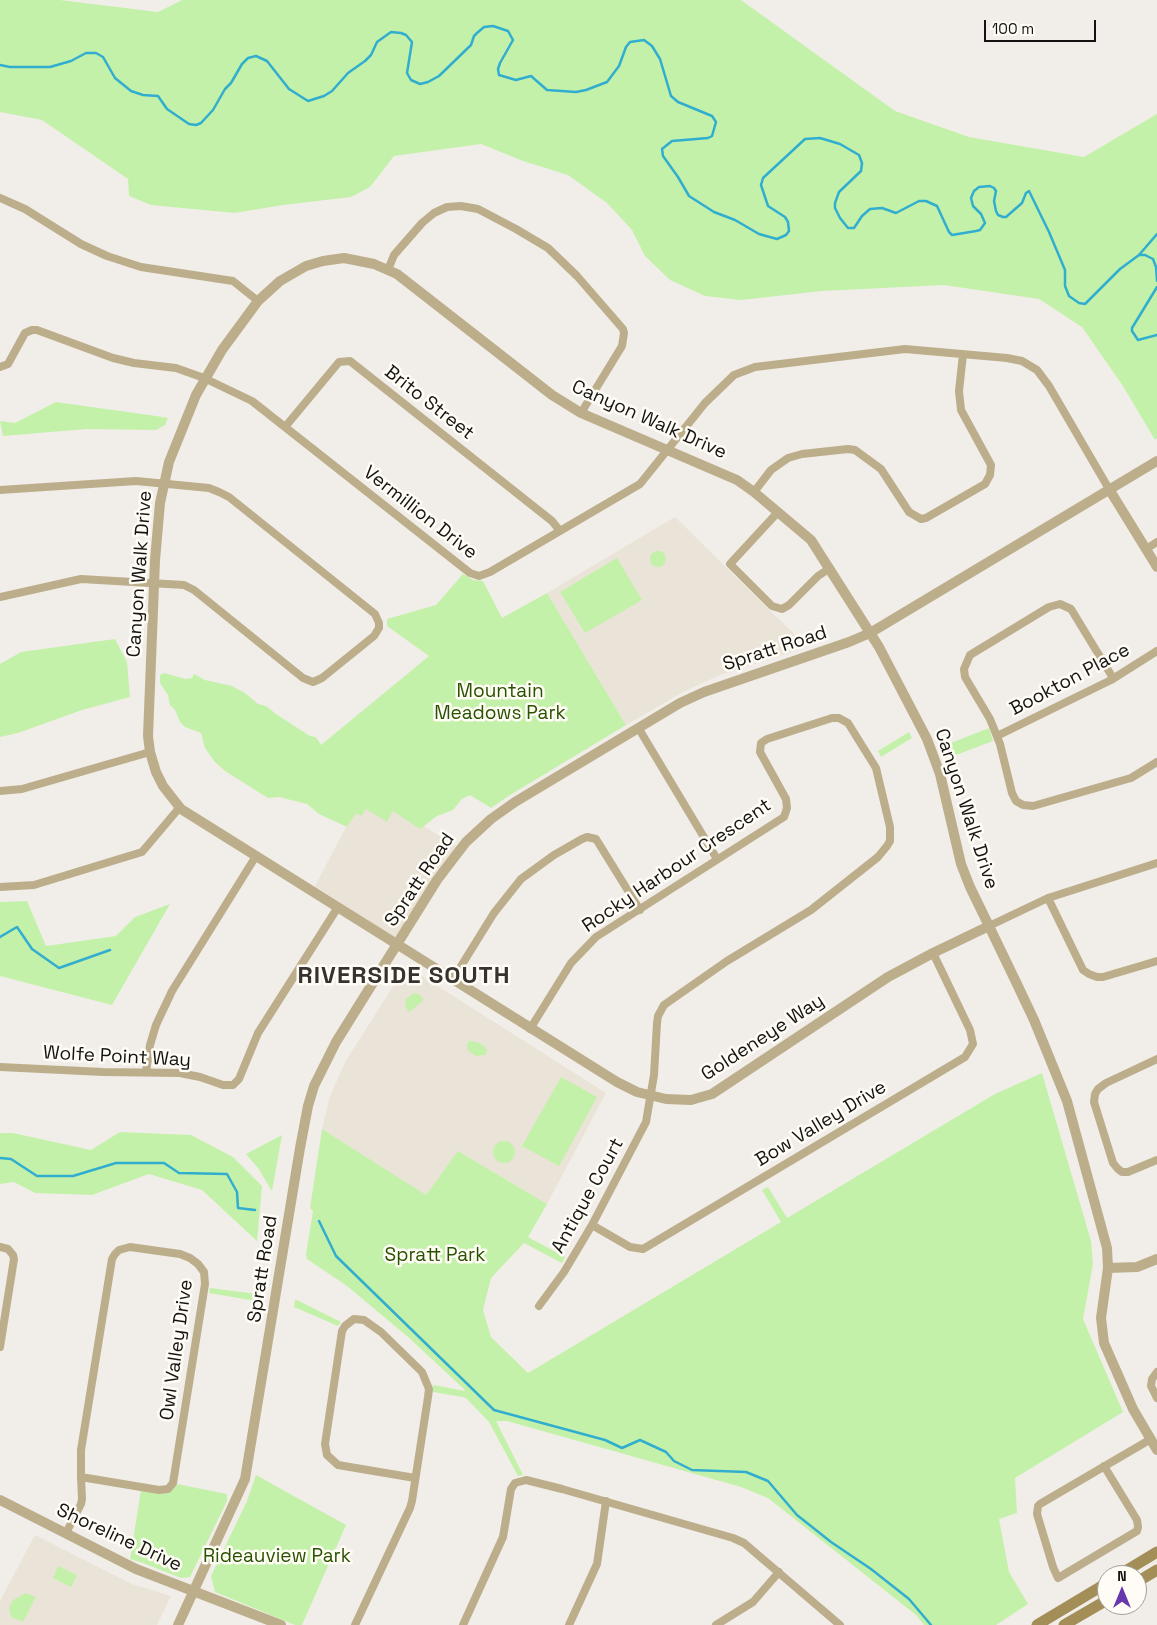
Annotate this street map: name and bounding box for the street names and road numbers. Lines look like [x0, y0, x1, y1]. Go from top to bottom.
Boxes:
street label: Brito Street [380, 361, 478, 445]
street label: Canyon Walk Drive [568, 376, 730, 464]
street label: Vermillion Drive [359, 461, 481, 565]
street label: Canyon Walk Drive [123, 490, 157, 658]
street label: Spratt Road [720, 621, 830, 677]
street label: Bookton Place [1006, 639, 1134, 721]
street label: Canyon Walk Drive [929, 726, 1003, 892]
street label: Rocky Harbour Crescent [578, 794, 776, 938]
street label: Spratt Road [380, 829, 460, 931]
street label: Goldeneye Way [697, 990, 829, 1086]
street label: Wolfe Point Way [42, 1042, 192, 1072]
street label: Bow Valley Drive [751, 1076, 891, 1172]
street label: Antique Court [547, 1134, 629, 1258]
street label: Spratt Road [243, 1214, 283, 1324]
street label: Owl Valley Drive [156, 1278, 198, 1422]
street label: Shoreline Drive [53, 1499, 185, 1577]

